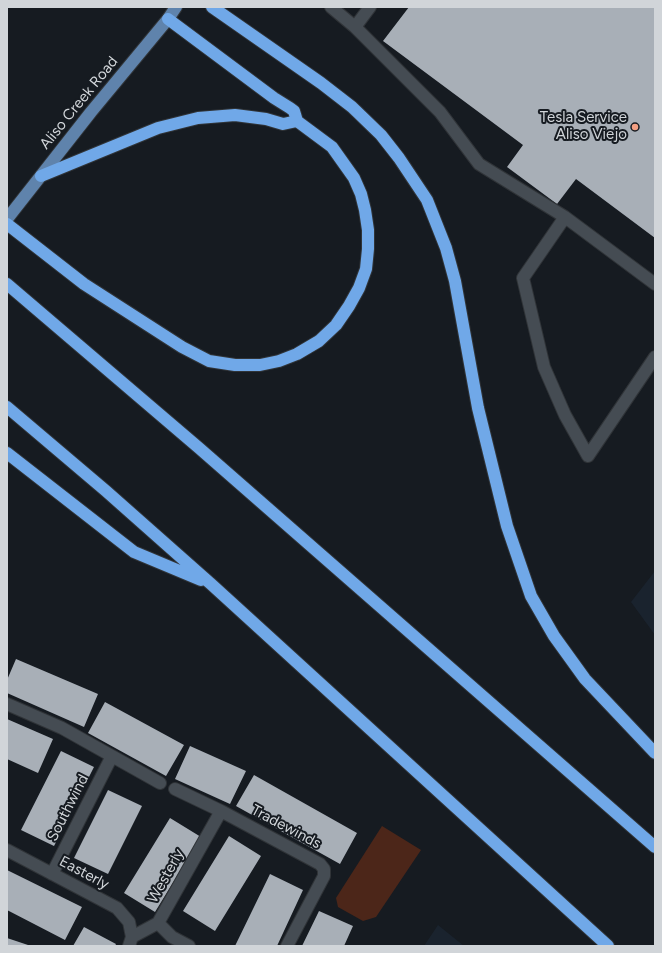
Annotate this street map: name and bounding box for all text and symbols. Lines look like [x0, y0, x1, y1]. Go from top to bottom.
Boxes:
street label: Aliso Creek Road [36, 53, 122, 153]
place label: Tesla Service Aliso Viejo [540, 109, 627, 144]
marker: Tesla Service Aliso Viejo [630, 122, 640, 132]
street label: Southwind [43, 772, 93, 844]
street label: Tradewinds [248, 801, 324, 853]
street label: Westerly [144, 846, 188, 906]
street label: Easterly [56, 852, 112, 894]

